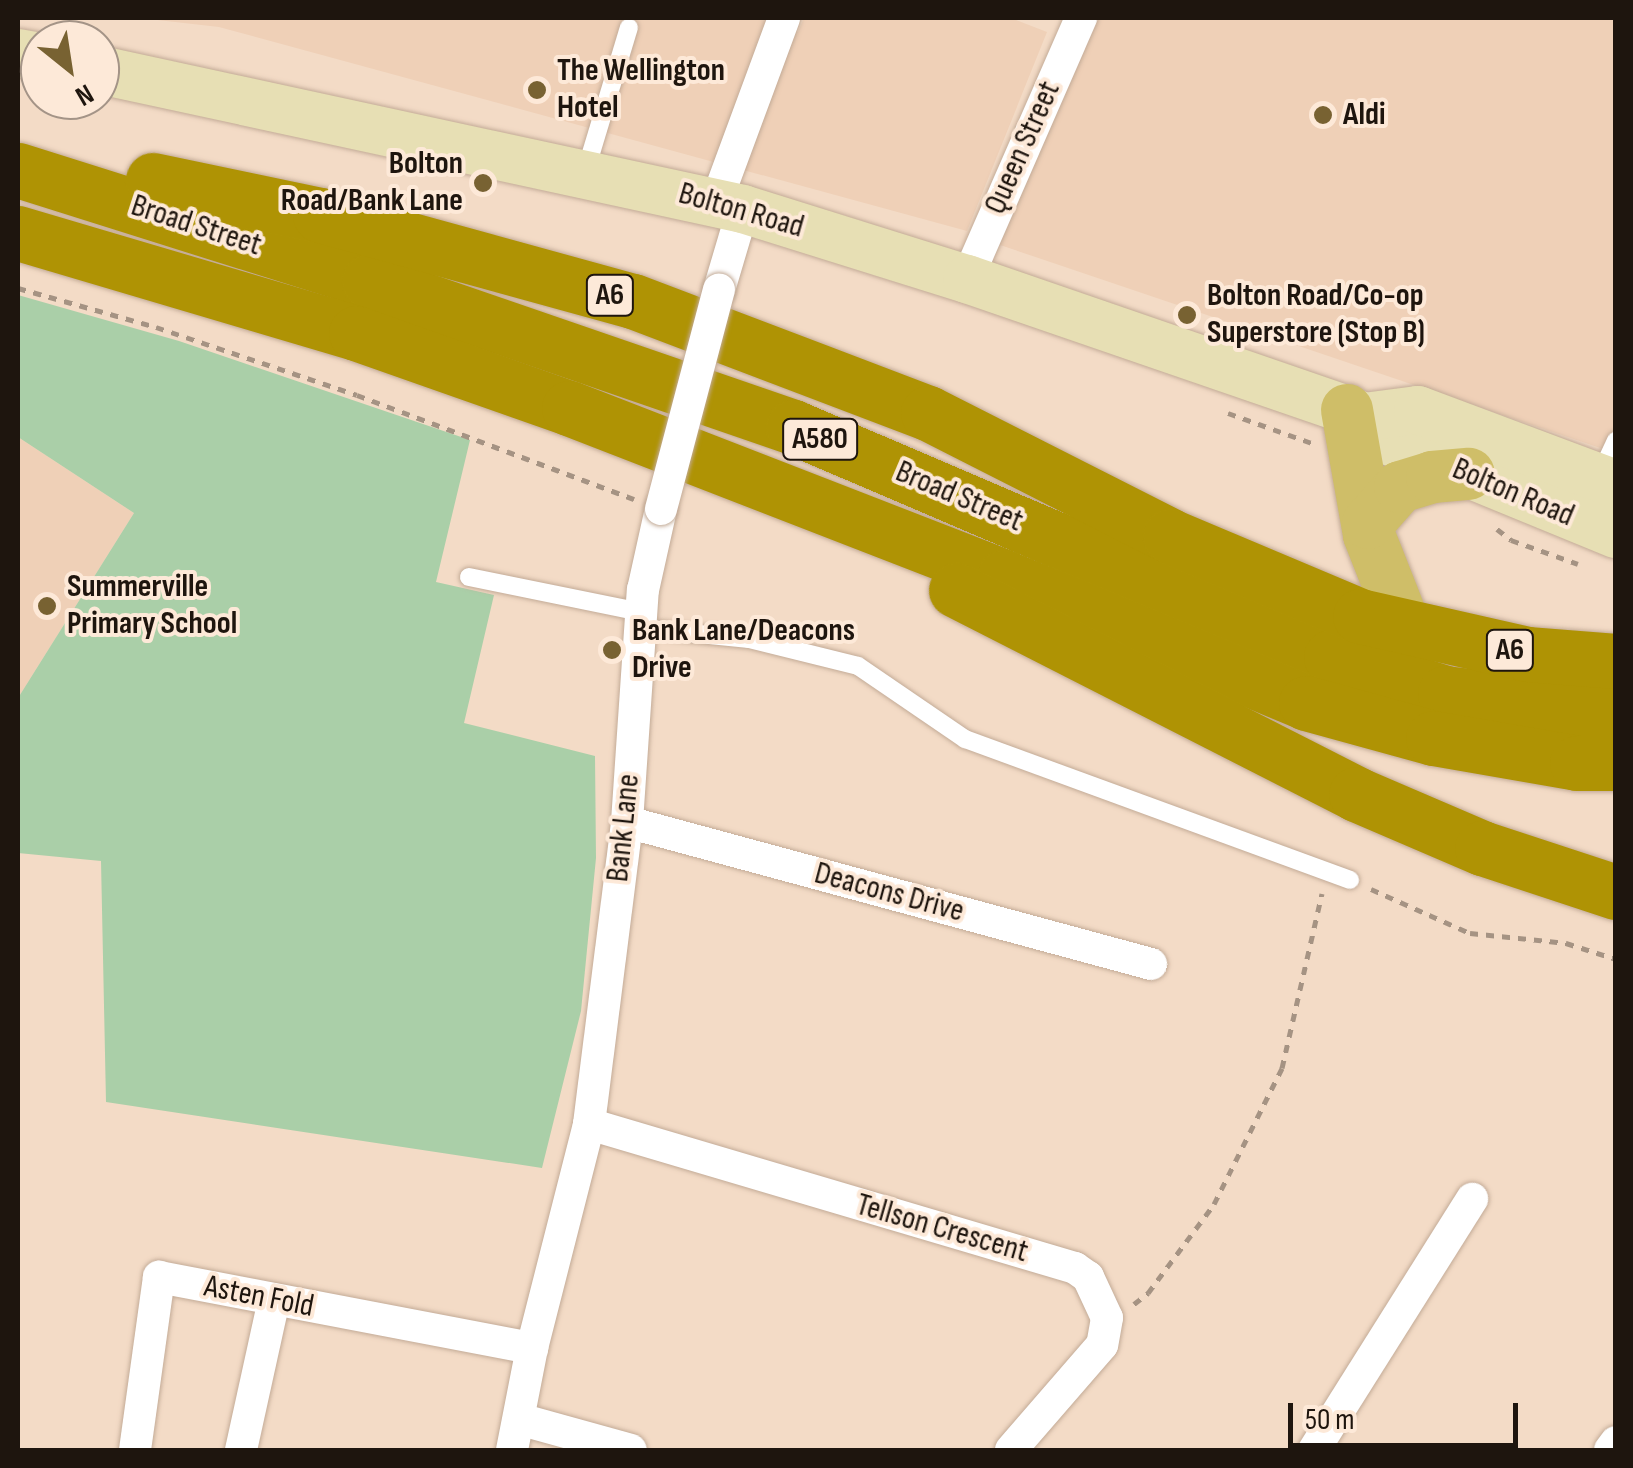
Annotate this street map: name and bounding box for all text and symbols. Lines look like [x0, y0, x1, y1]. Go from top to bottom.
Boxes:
north arrow [20, 20, 120, 120]
place label: The Wellington Hotel [557, 53, 725, 128]
street label: Queen Street [977, 76, 1069, 220]
text: N [70, 77, 99, 113]
marker: The Wellington Hotel [526, 79, 548, 101]
place label: Aldi [1343, 96, 1385, 134]
marker: Aldi [1312, 104, 1334, 126]
place label: Bolton Road/Bank Lane [281, 146, 463, 221]
marker: Bolton Road/Bank Lane [472, 172, 494, 194]
street label: Bolton Road [674, 175, 808, 247]
street label: Broad Street [126, 187, 266, 265]
road number: A6 [585, 270, 635, 320]
place label: Bolton Road/Co-op Superstore (Stop B) [1207, 278, 1425, 353]
marker: Bolton Road/Co-op Superstore (Stop B) [1176, 304, 1198, 326]
road number: A580 [780, 414, 860, 464]
street label: Bolton Road [1446, 450, 1580, 536]
street label: Broad Street [890, 453, 1028, 541]
place label: Summerville Primary School [67, 569, 237, 644]
marker: Summerville Primary School [36, 595, 58, 617]
place label: Bank Lane/Deacons Drive [632, 613, 855, 688]
road number: A6 [1485, 625, 1535, 675]
marker: Bank Lane/Deacons Drive [601, 639, 623, 661]
street label: Bank Lane [599, 772, 649, 884]
street label: Deacons Drive [810, 855, 968, 931]
street label: Tellson Crescent [852, 1186, 1032, 1272]
street label: Asten Fold [201, 1268, 317, 1326]
scale bar [1293, 1383, 1523, 1445]
text: 50 m [1305, 1402, 1354, 1438]

